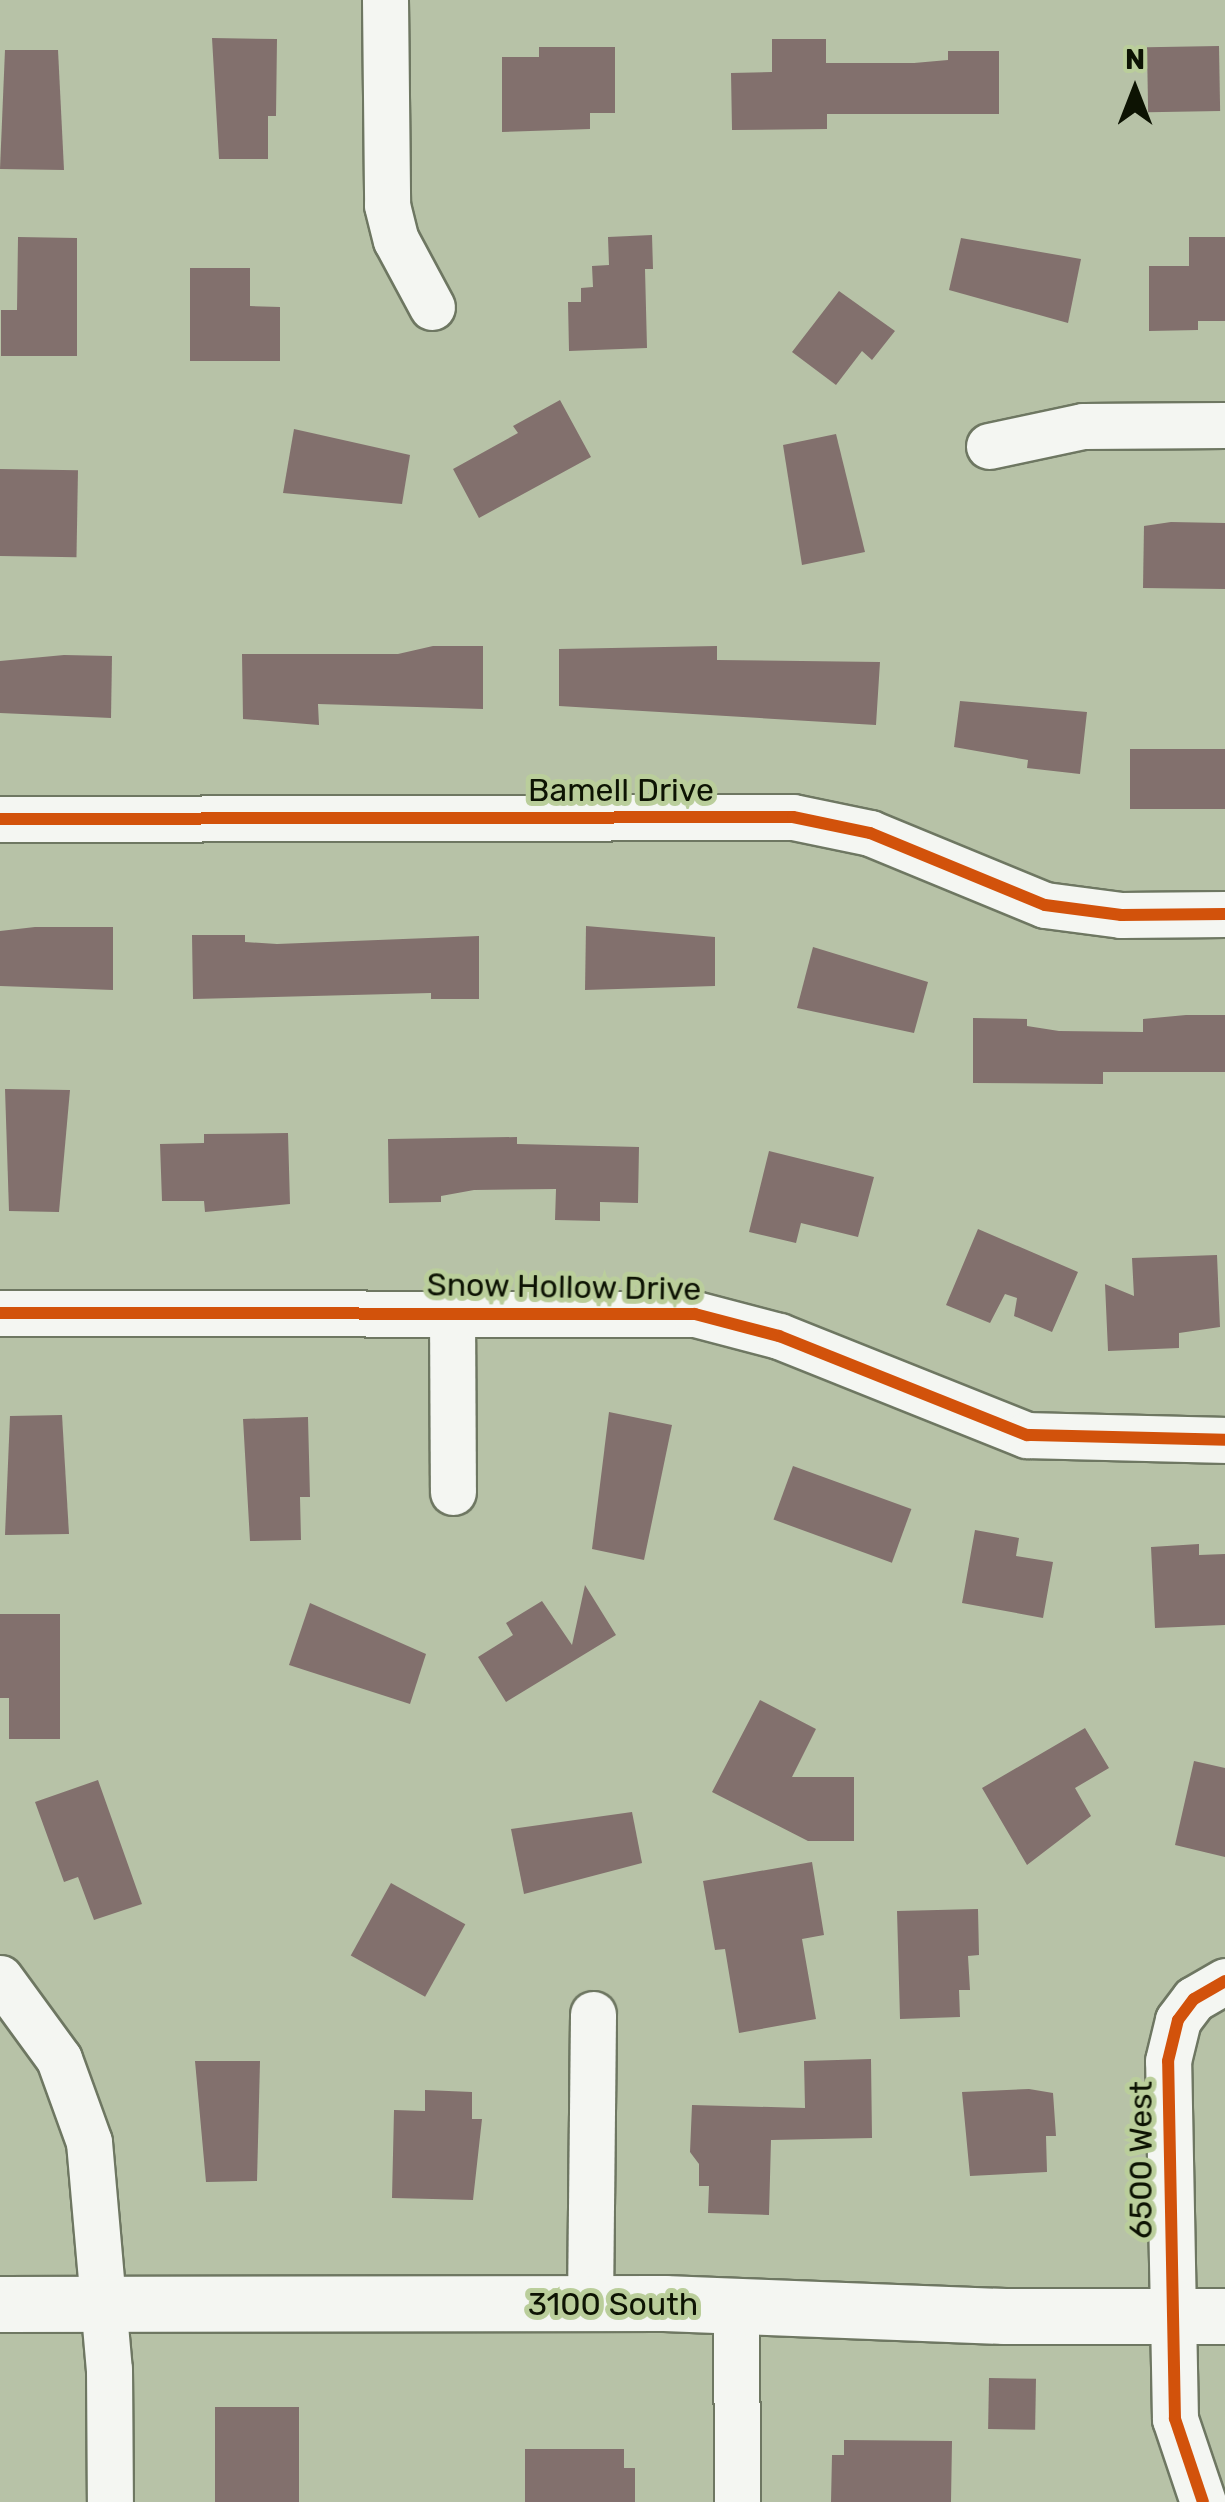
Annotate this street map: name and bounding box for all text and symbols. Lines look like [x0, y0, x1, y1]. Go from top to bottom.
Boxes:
north arrow [1085, 40, 1185, 140]
text: N [1125, 43, 1145, 76]
street label: Bamell Drive [528, 771, 714, 809]
street label: Snow Hollow Drive [426, 1265, 702, 1309]
street label: 6500 West [1122, 2081, 1160, 2239]
street label: 3100 South [528, 2285, 698, 2323]

